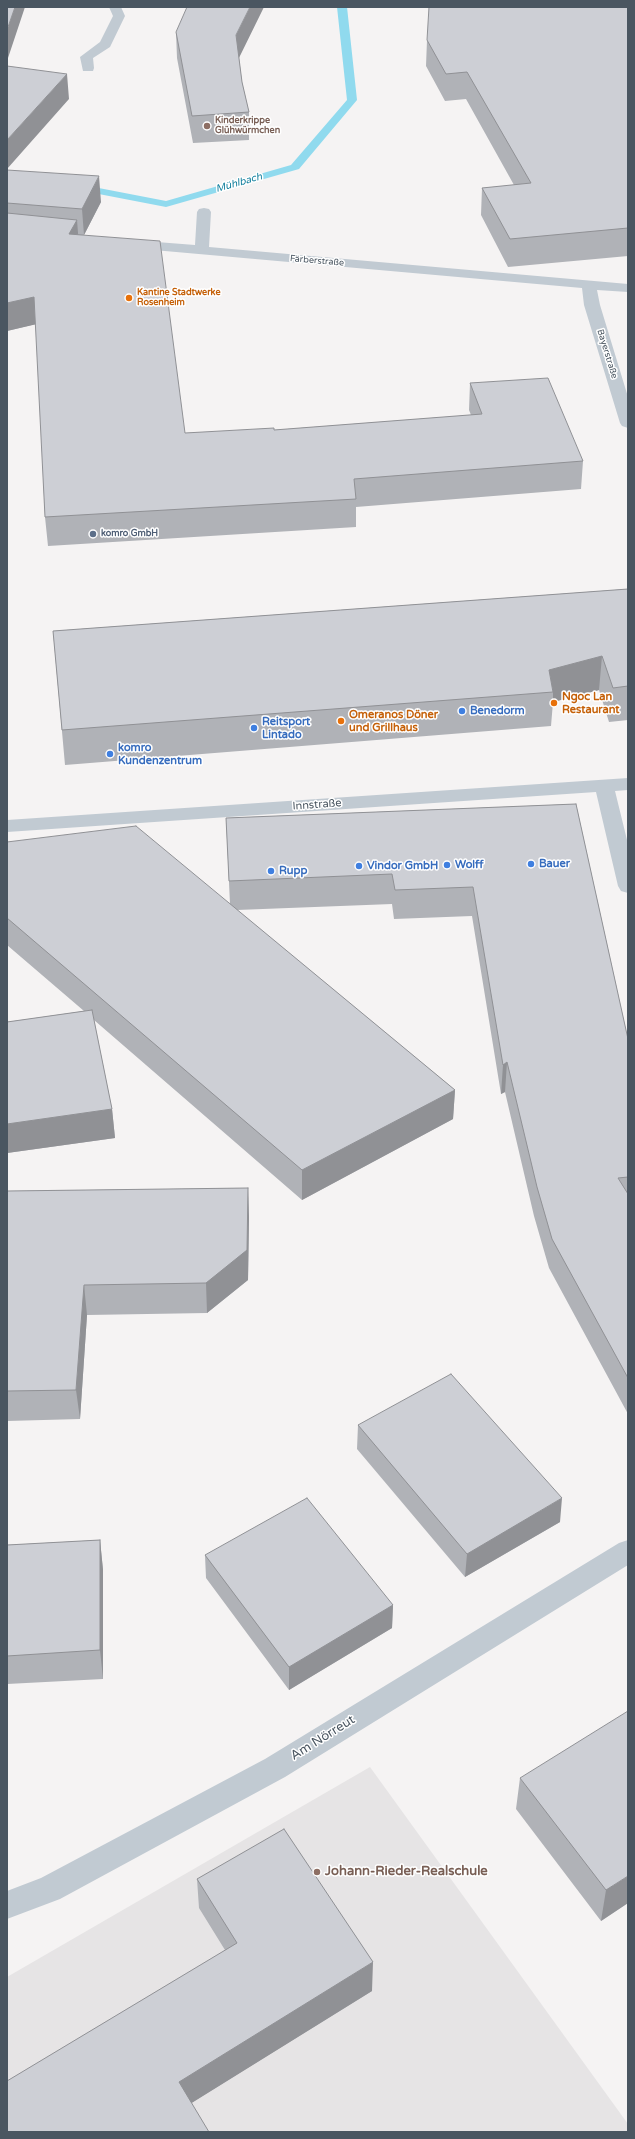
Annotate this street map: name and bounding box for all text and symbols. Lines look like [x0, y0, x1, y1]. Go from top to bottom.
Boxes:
place label: Kinderkrippe Glühwürmchen [215, 116, 280, 137]
marker: Kinderkrippe Glühwürmchen [202, 121, 212, 131]
water label: Mühlbach [214, 171, 264, 195]
street label: Färberstraße [289, 253, 345, 269]
place label: Kantine Stadtwerke Rosenheim [137, 288, 220, 309]
marker: Kantine Stadtwerke Rosenheim [124, 293, 134, 303]
street label: Bayerstraße [594, 328, 620, 380]
marker: komro GmbH [88, 529, 98, 539]
place label: komro GmbH [101, 529, 158, 539]
place label: Ngoc Lan Restaurant [562, 690, 619, 716]
marker: Ngoc Lan Restaurant [549, 698, 559, 708]
place label: Benedorm [470, 704, 525, 718]
marker: Benedorm [457, 706, 467, 716]
place label: Omeranos Döner und Grillhaus [349, 708, 438, 734]
place label: Reitsport Lintado [262, 715, 310, 741]
marker: Omeranos Döner und Grillhaus [336, 716, 346, 726]
marker: Reitsport Lintado [249, 723, 259, 733]
place label: komro Kundenzentrum [118, 741, 202, 767]
marker: komro Kundenzentrum [105, 749, 115, 759]
street label: Innstraße [292, 797, 342, 813]
place label: Bauer [539, 857, 570, 871]
place label: Wolff [455, 858, 484, 872]
place label: Vindor GmbH [367, 859, 438, 873]
marker: Bauer [526, 859, 536, 869]
marker: Wolff [442, 860, 452, 870]
marker: Vindor GmbH [354, 861, 364, 871]
place label: Rupp [279, 864, 307, 878]
marker: Rupp [266, 866, 276, 876]
street label: Am Nörreut [288, 1712, 358, 1764]
place label: Johann-Rieder-Realschule [325, 1864, 488, 1880]
marker: Johann-Rieder-Realschule [312, 1867, 322, 1877]

